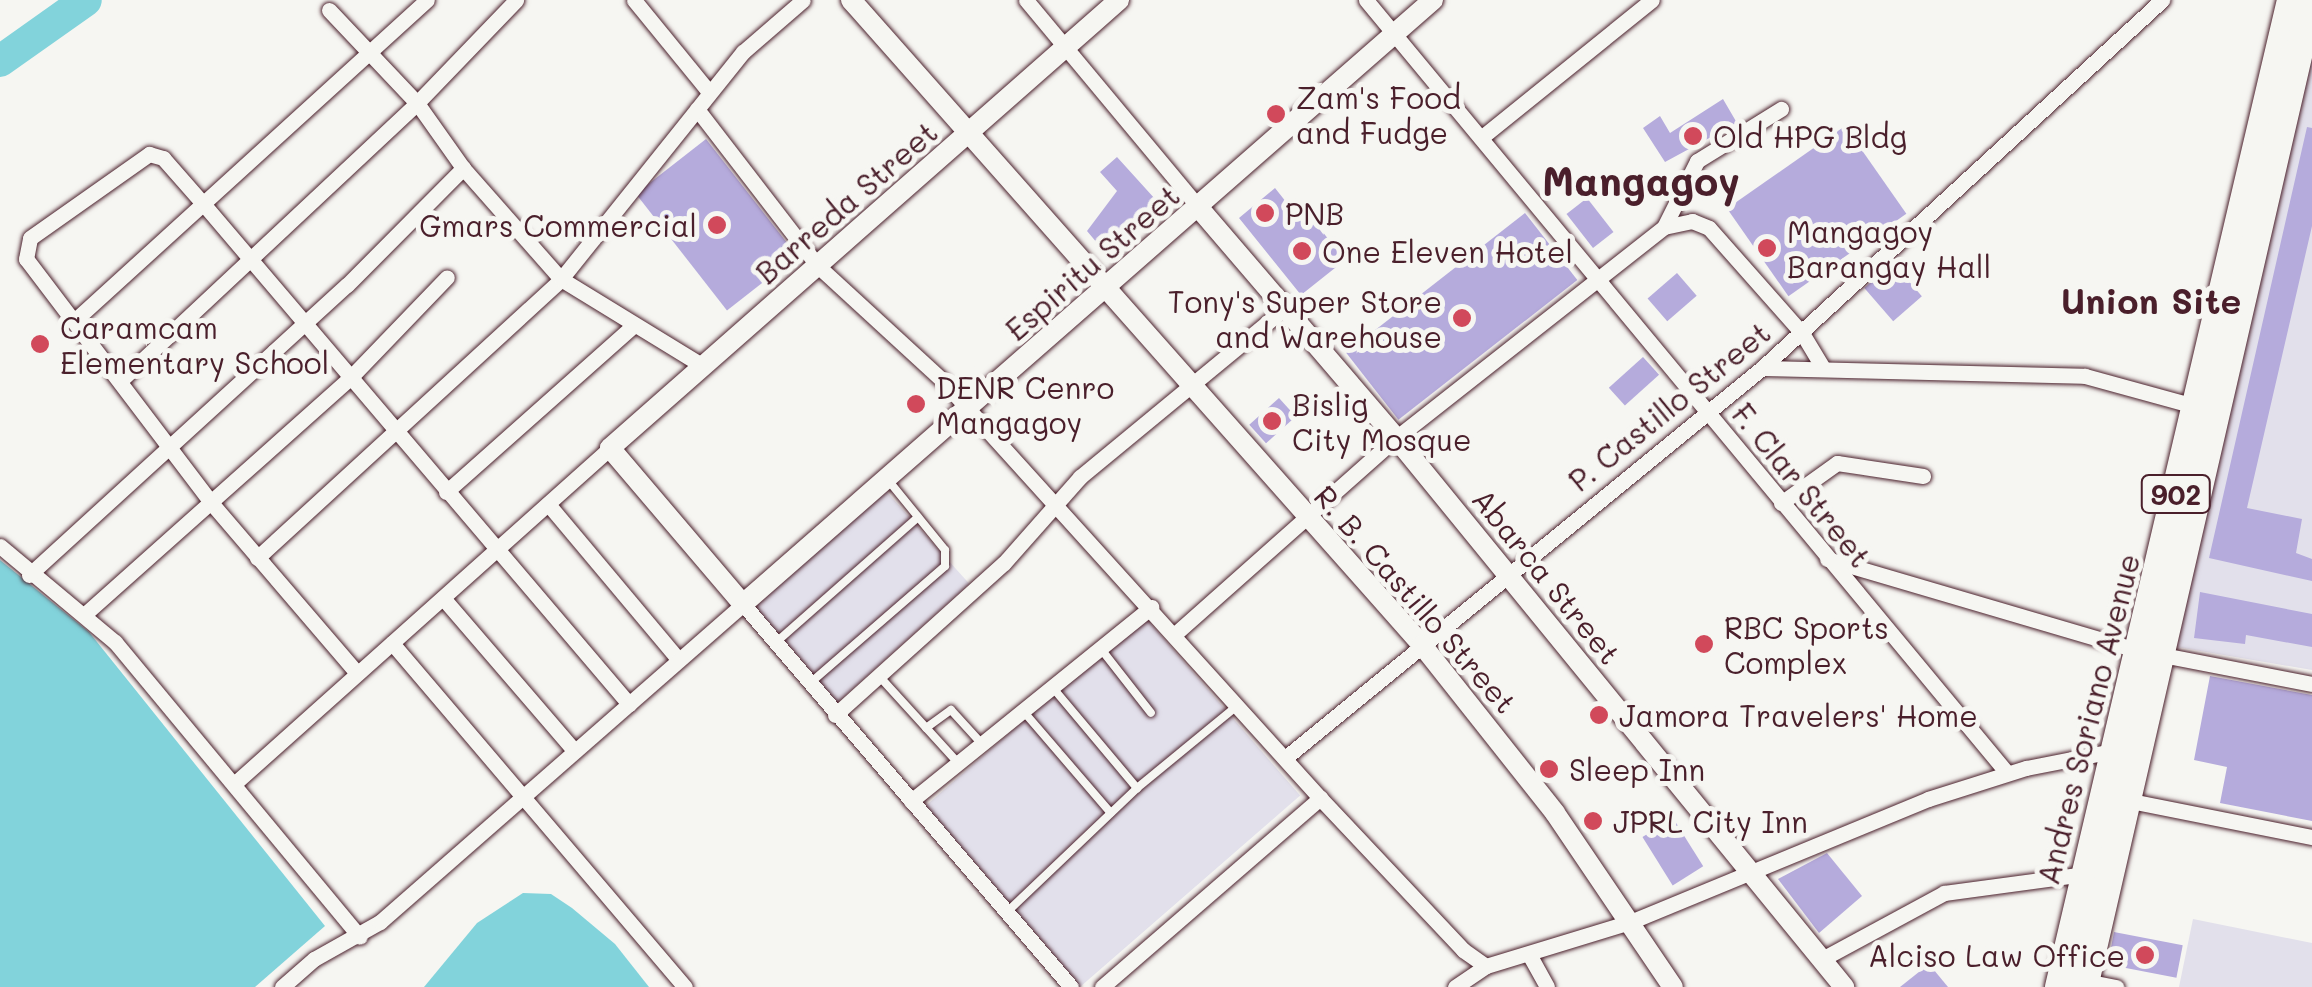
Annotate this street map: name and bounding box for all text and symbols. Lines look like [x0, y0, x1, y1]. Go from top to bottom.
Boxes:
place label: Zam's Food and Fudge [1296, 79, 1461, 150]
marker: Zam's Food and Fudge [1265, 103, 1287, 125]
street label: Barreda Street [748, 113, 944, 291]
place label: Old HPG Bldg [1713, 118, 1907, 154]
marker: Old HPG Bldg [1682, 125, 1704, 147]
district label: Mangagoy [1542, 156, 1740, 204]
street label: Espiritu Street [998, 177, 1186, 347]
place label: PNB [1285, 195, 1344, 231]
marker: PNB [1254, 202, 1276, 224]
place label: Gmars Commercial [419, 207, 697, 243]
place label: Mangagoy Barangay Hall [1787, 213, 1991, 284]
marker: Gmars Commercial [706, 214, 728, 236]
place label: One Eleven Hotel [1322, 233, 1573, 269]
marker: Mangagoy Barangay Hall [1756, 237, 1778, 259]
marker: One Eleven Hotel [1291, 240, 1313, 262]
district label: Union Site [2061, 279, 2241, 321]
place label: Tony's Super Store and Warehouse [1168, 283, 1442, 354]
marker: Tony's Super Store and Warehouse [1451, 307, 1473, 329]
place label: Caramcam Elementary School [60, 309, 329, 380]
street label: P. Castillo Street [1561, 314, 1777, 498]
marker: Caramcam Elementary School [29, 333, 51, 355]
place label: DENR Cenro Mangagoy [936, 369, 1114, 440]
place label: Bislig City Mosque [1292, 386, 1472, 456]
marker: DENR Cenro Mangagoy [905, 393, 927, 415]
street label: F. Clar Street [1725, 396, 1879, 574]
marker: Bislig City Mosque [1261, 410, 1283, 432]
road number: 902 [2138, 471, 2214, 517]
street label: R. B. Castillo Street [1307, 478, 1525, 720]
street label: Abarca Street [1465, 481, 1629, 671]
street label: Andres Soriano Avenue [2029, 550, 2147, 888]
place label: RBC Sports Complex [1724, 609, 1889, 680]
marker: RBC Sports Complex [1693, 633, 1715, 655]
place label: Jamora Travelers' Home [1619, 697, 1978, 733]
marker: Jamora Travelers' Home [1588, 704, 1610, 726]
place label: Sleep Inn [1569, 751, 1705, 787]
marker: Sleep Inn [1538, 758, 1560, 780]
place label: JPRL City Inn [1613, 803, 1808, 839]
marker: JPRL City Inn [1582, 810, 1604, 832]
place label: Alciso Law Office [1868, 937, 2125, 973]
marker: Alciso Law Office [2134, 944, 2156, 966]

